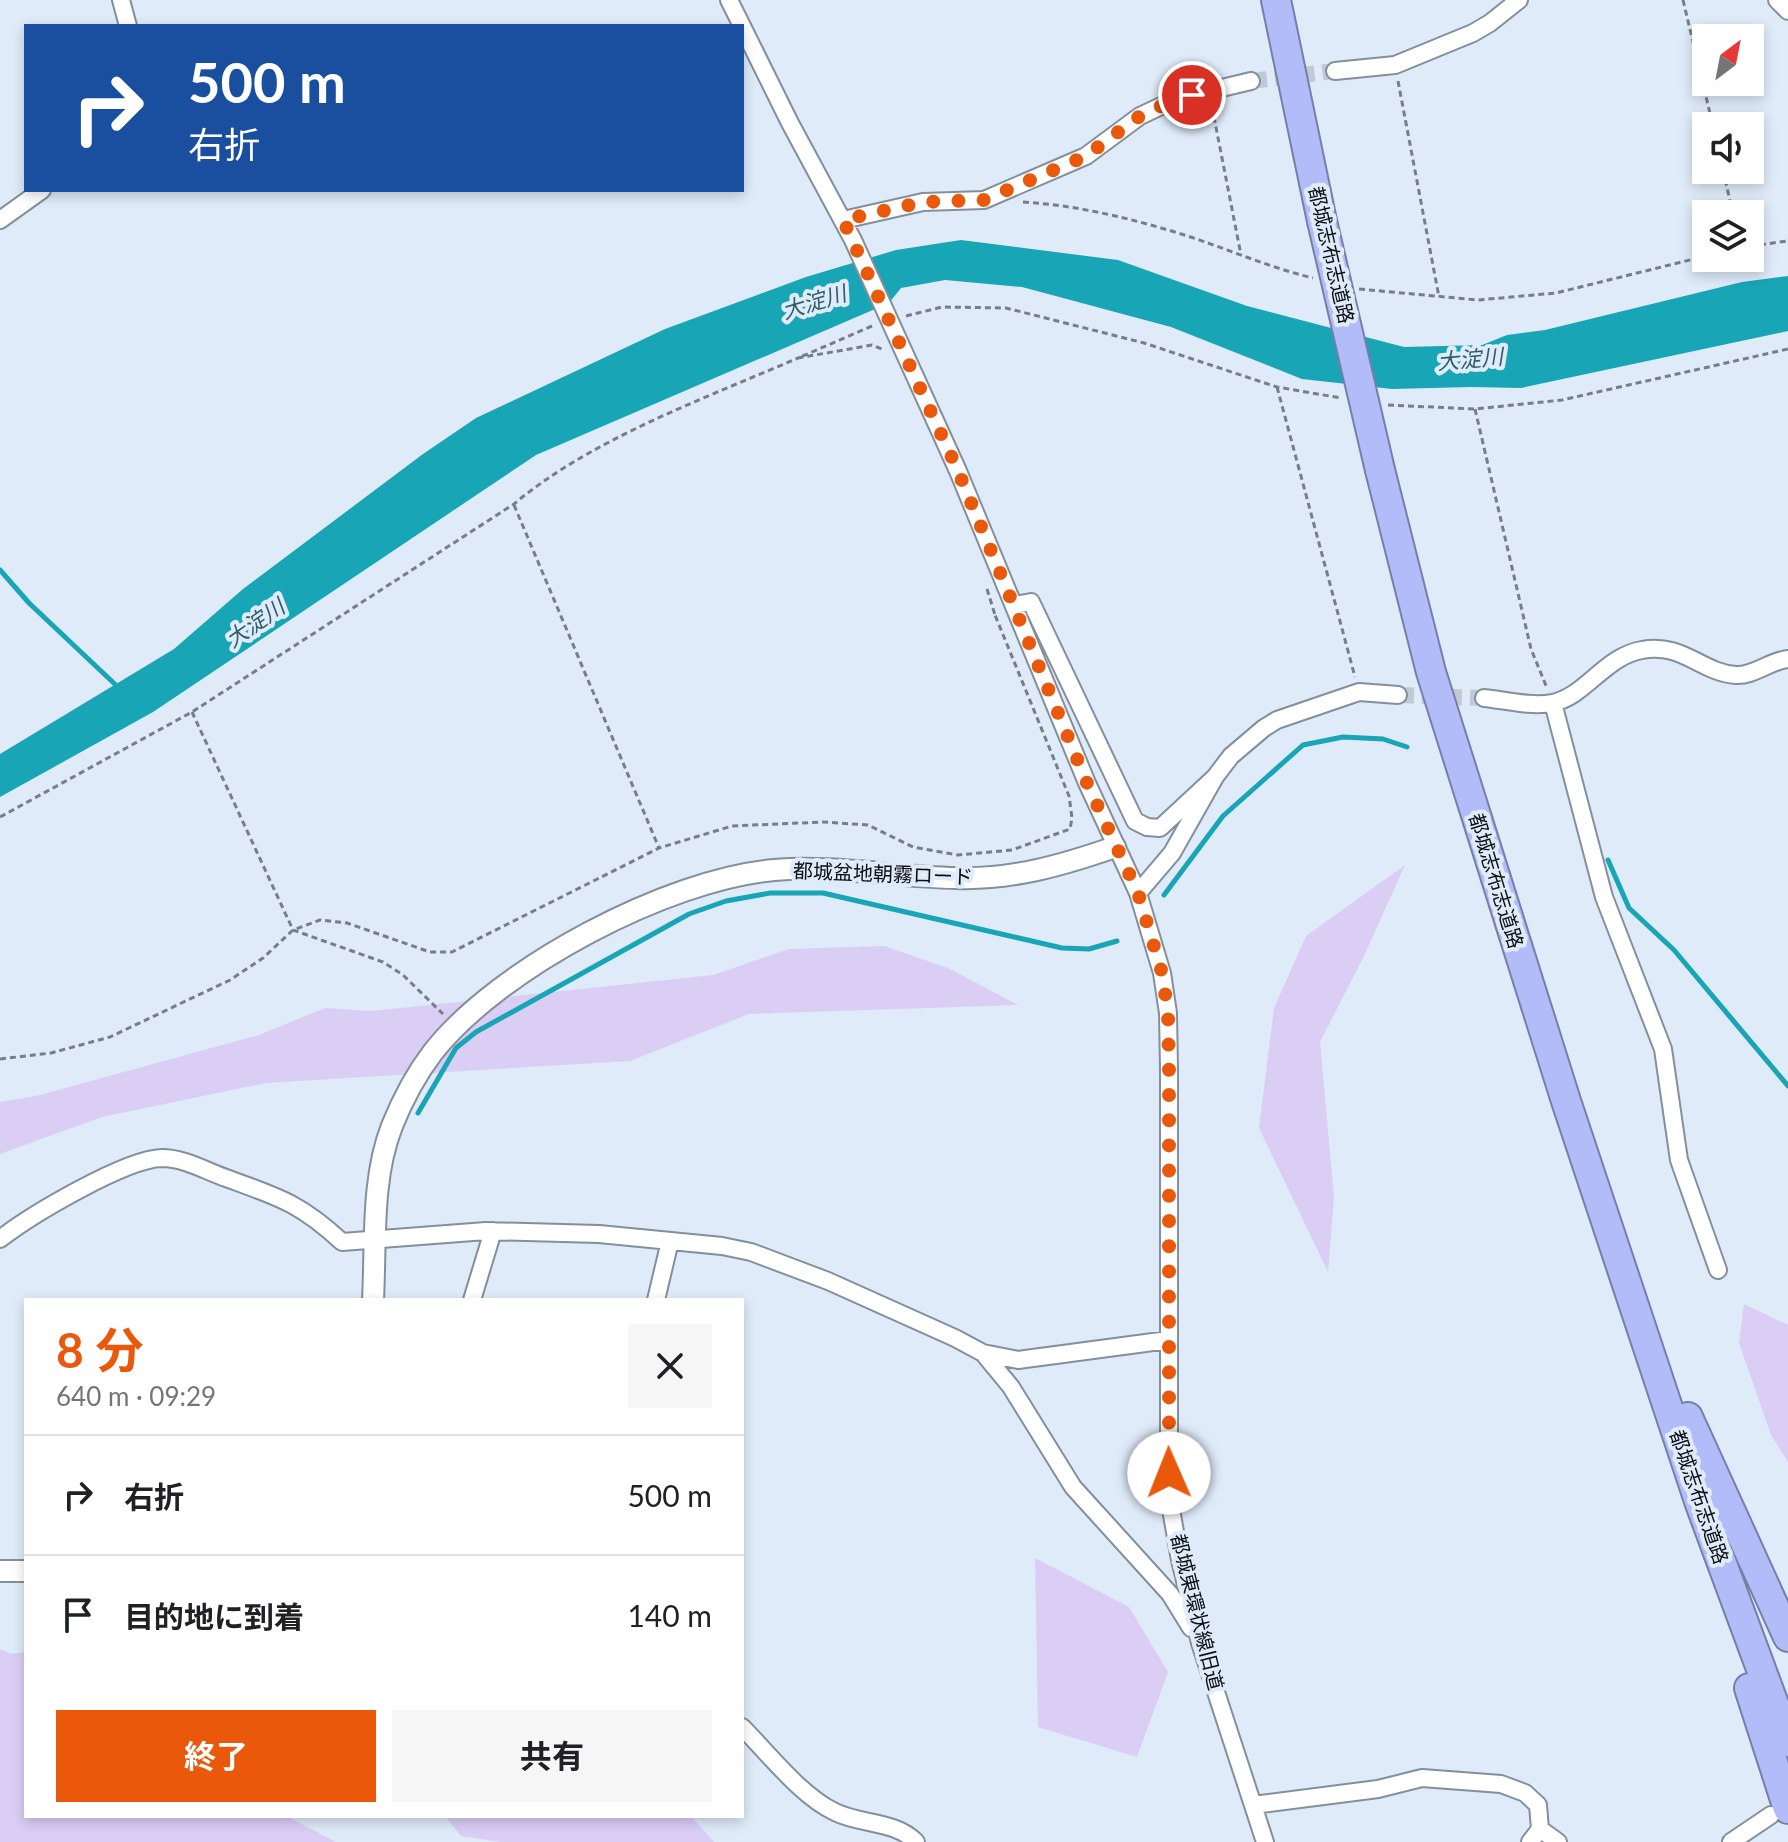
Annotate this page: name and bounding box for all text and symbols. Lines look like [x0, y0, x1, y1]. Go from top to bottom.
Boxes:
north arrow [1692, 24, 1764, 96]
map controls [1692, 24, 1764, 272]
text: 500 m [188, 48, 346, 115]
icon: right [56, 56, 160, 160]
pin [1158, 61, 1226, 129]
icon: arrive [1170, 73, 1214, 117]
button: sound [1692, 112, 1764, 184]
text: 右折 [188, 122, 260, 166]
street label: 都城志布志道路 [1305, 184, 1359, 326]
button: layers [1692, 200, 1764, 272]
water label: 大淀川 [778, 278, 851, 324]
water label: 大淀川 [1436, 342, 1506, 375]
water label: 大淀川 [220, 591, 291, 653]
street label: 都城志布志道路 [1465, 810, 1529, 951]
street label: 都城盆地朝霧ロード [793, 858, 973, 888]
text: 8 分 [56, 1321, 144, 1378]
button: close [628, 1324, 712, 1408]
text: 640 m · 09:29 [56, 1380, 216, 1412]
street label: 都城志布志道路 [1666, 1427, 1734, 1567]
position arrow [1127, 1431, 1211, 1515]
icon: right [56, 1473, 100, 1517]
text: 500 m [627, 1477, 712, 1513]
text: 右折 [124, 1478, 184, 1514]
street label: 都城東環状線旧道 [1167, 1531, 1229, 1692]
icon: arrive [56, 1593, 100, 1637]
text: 140 m [627, 1597, 712, 1633]
text: 目的地に到着 [124, 1598, 304, 1634]
button: 終了 [56, 1710, 376, 1802]
button: 共有 [392, 1710, 712, 1802]

